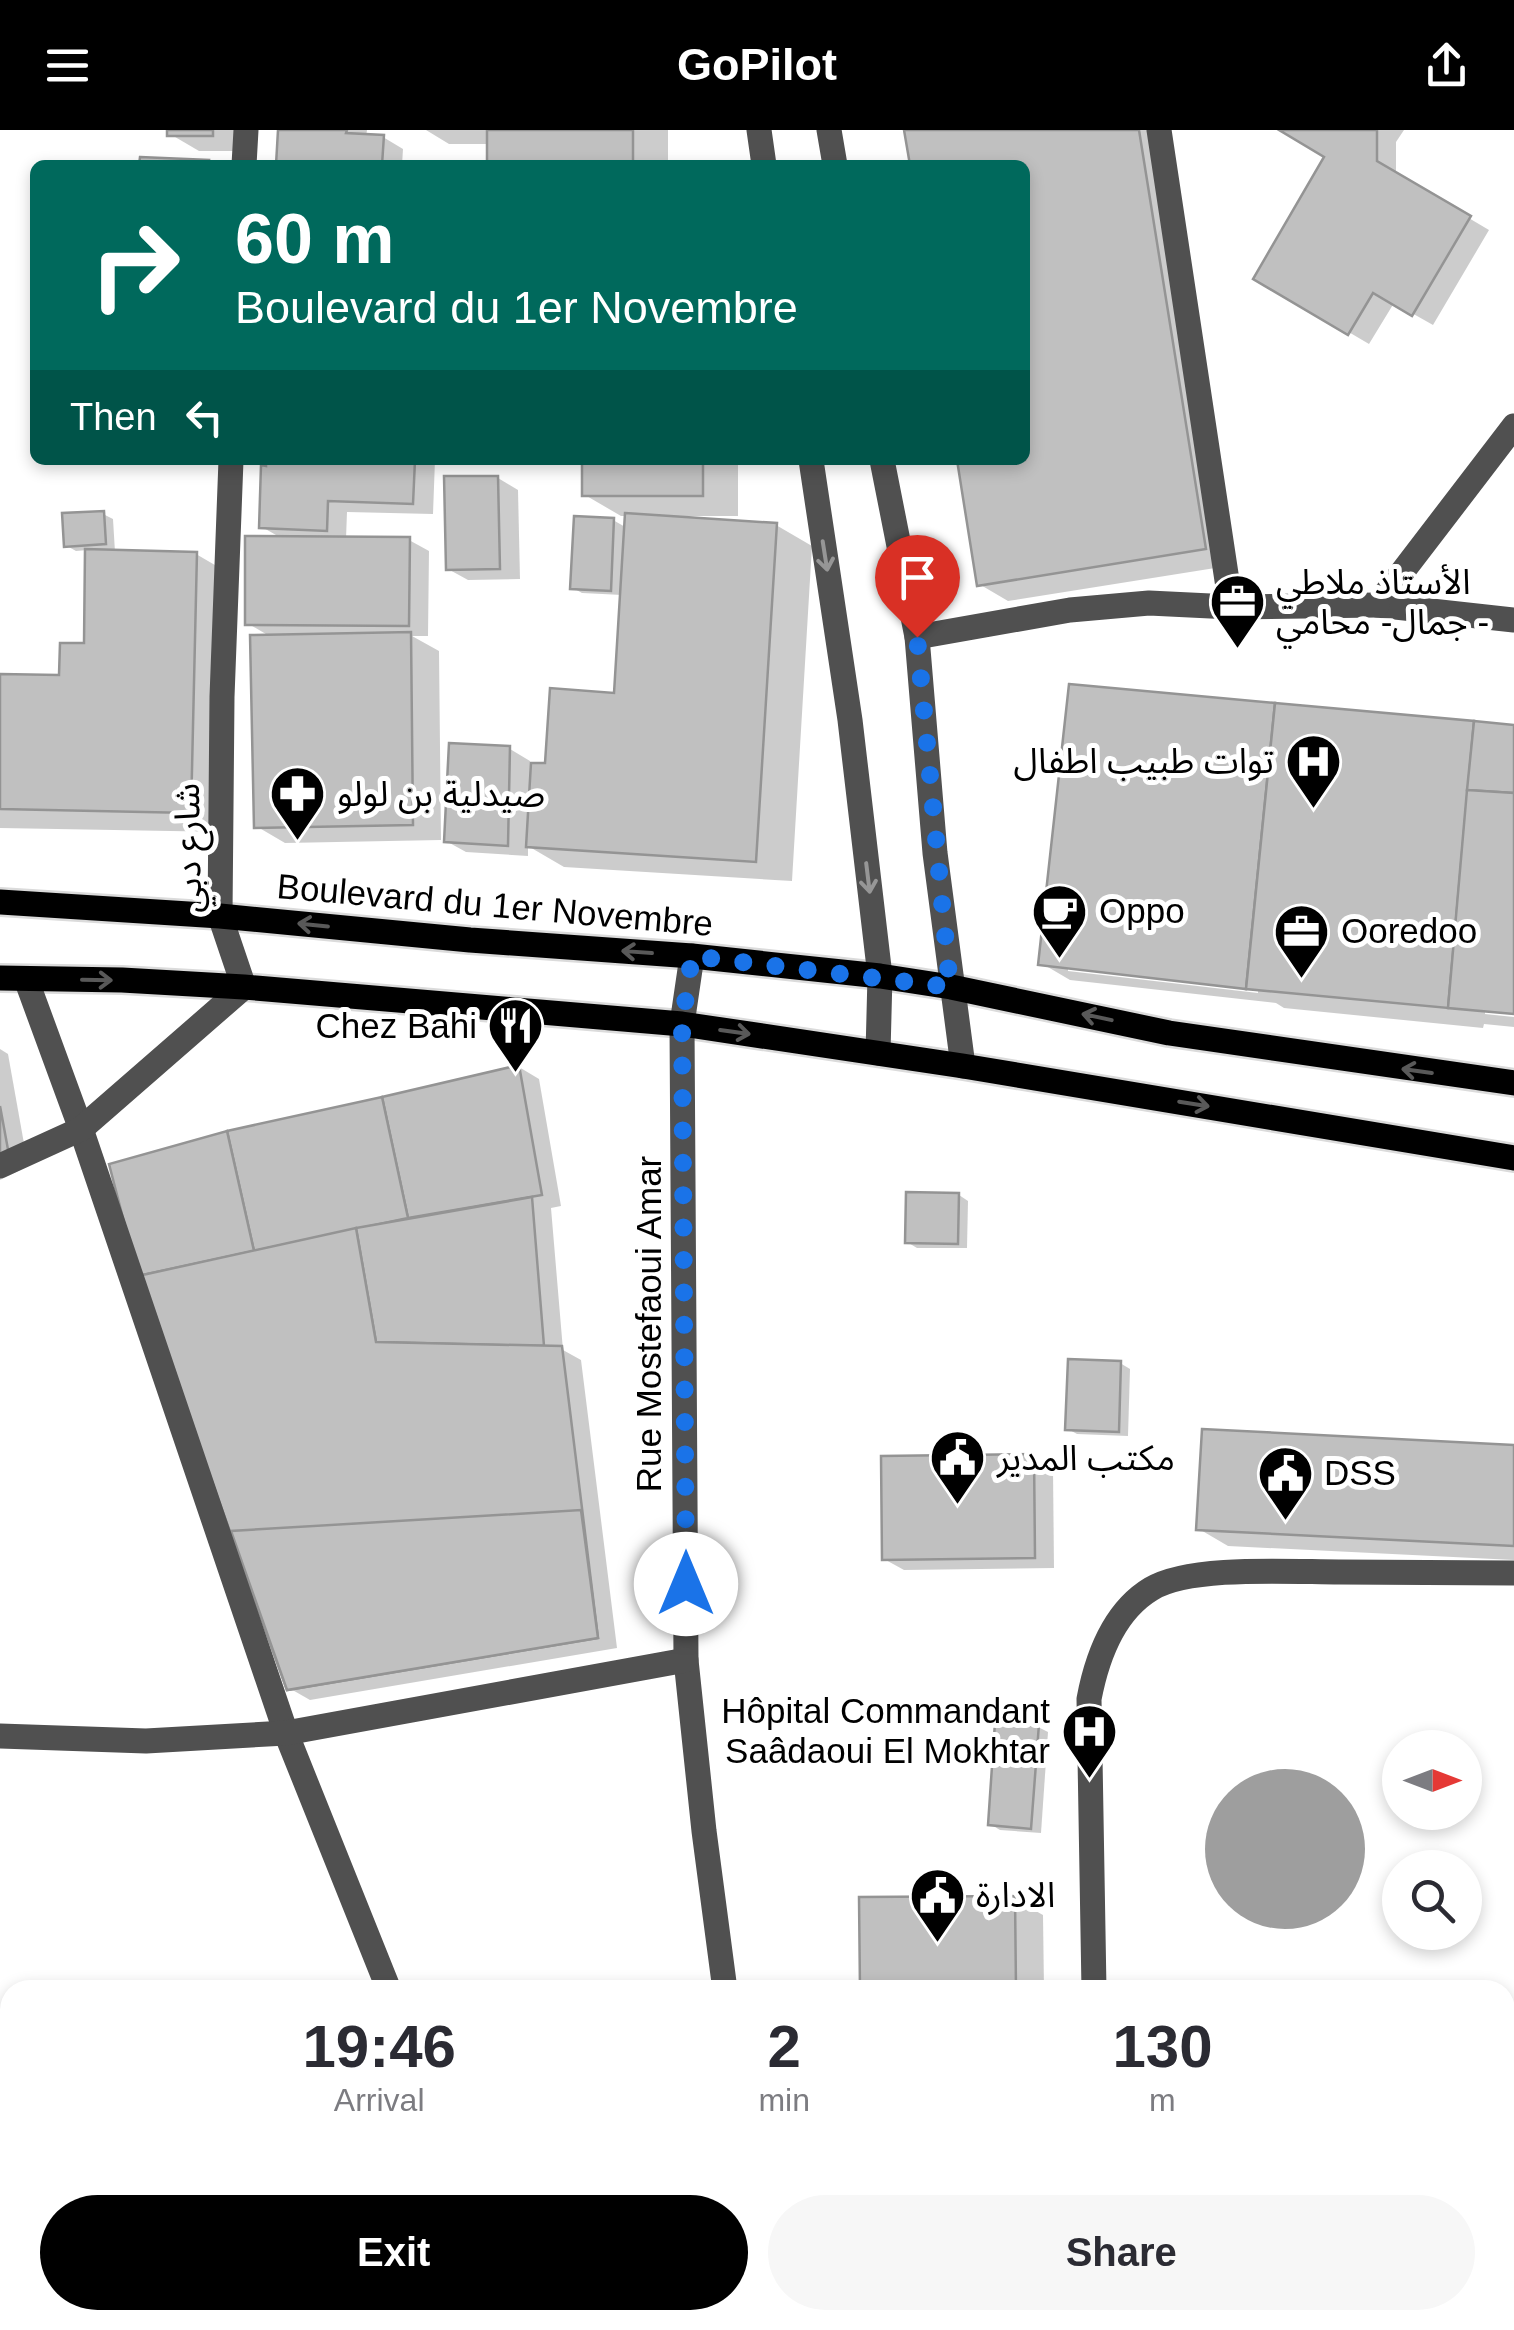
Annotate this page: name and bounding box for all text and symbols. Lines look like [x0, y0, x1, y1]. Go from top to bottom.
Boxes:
icon: menu [40, 38, 95, 93]
icon: share [1419, 38, 1474, 93]
text: GoPilot [677, 39, 837, 90]
icon: right [70, 200, 200, 330]
text: 60 m [235, 200, 395, 278]
text: Boulevard du 1er Novembre [235, 282, 798, 333]
icon: left [177, 390, 232, 445]
text: Then [70, 396, 157, 438]
pin [875, 535, 960, 638]
one-way arrow [817, 540, 835, 572]
icon: arrive [890, 550, 945, 605]
place label: الأستاذ ملاطي جمال- محامي - [1276, 562, 1489, 649]
office icon: الأستاذ ملاطي جمال- محامي - [1207, 572, 1267, 651]
hospital icon: توات طبيب اطفال [1283, 731, 1343, 810]
place label: توات طبيب اطفال [1014, 741, 1274, 781]
pharmacy icon: صيدلية بن لولو [268, 764, 328, 843]
place label: صيدلية بن لولو [337, 774, 545, 814]
street label: شارع دبي [167, 783, 216, 913]
one-way arrow [859, 862, 878, 894]
street label: Boulevard du 1er Novembre [275, 866, 715, 943]
cafe icon: Oppo [1030, 881, 1090, 960]
place label: Oppo [1099, 891, 1185, 930]
office icon: Ooredoo [1272, 901, 1332, 980]
place label: Ooredoo [1341, 911, 1477, 950]
one-way arrow [298, 916, 330, 935]
one-way arrow [621, 942, 654, 961]
one-way arrow [81, 970, 113, 989]
restaurant icon: Chez Bahi [486, 996, 546, 1075]
place label: Chez Bahi [316, 1006, 477, 1045]
one-way arrow [1082, 1007, 1114, 1026]
one-way arrow [718, 1024, 751, 1042]
one-way arrow [1402, 1061, 1434, 1079]
one-way arrow [1178, 1095, 1210, 1114]
street label: Rue Mostefaoui Amar [629, 1155, 668, 1492]
public building icon: مكتب المدير [928, 1428, 988, 1507]
place label: مكتب المدير [996, 1438, 1175, 1478]
public building icon: DSS [1255, 1443, 1315, 1522]
place label: DSS [1324, 1453, 1396, 1492]
position arrow [634, 1532, 738, 1636]
place label: Hôpital Commandant Saâdaoui El Mokhtar [721, 1691, 1050, 1770]
hospital icon: Hôpital Commandant Saâdaoui El Mokhtar [1059, 1701, 1119, 1780]
north arrow [1382, 1730, 1482, 1830]
map controls [1382, 1730, 1482, 1950]
button: search [1382, 1850, 1482, 1950]
public building icon: الادارة [907, 1865, 967, 1944]
place label: الادارة [976, 1875, 1055, 1916]
text: 19:46 [302, 2013, 456, 2080]
text: 2 [767, 2013, 801, 2080]
text: 130 [1112, 2013, 1213, 2080]
text: Arrival [334, 2082, 425, 2118]
text: min [758, 2082, 810, 2118]
text: m [1149, 2082, 1176, 2118]
button: Exit [40, 2195, 748, 2310]
button: Share [768, 2195, 1475, 2310]

